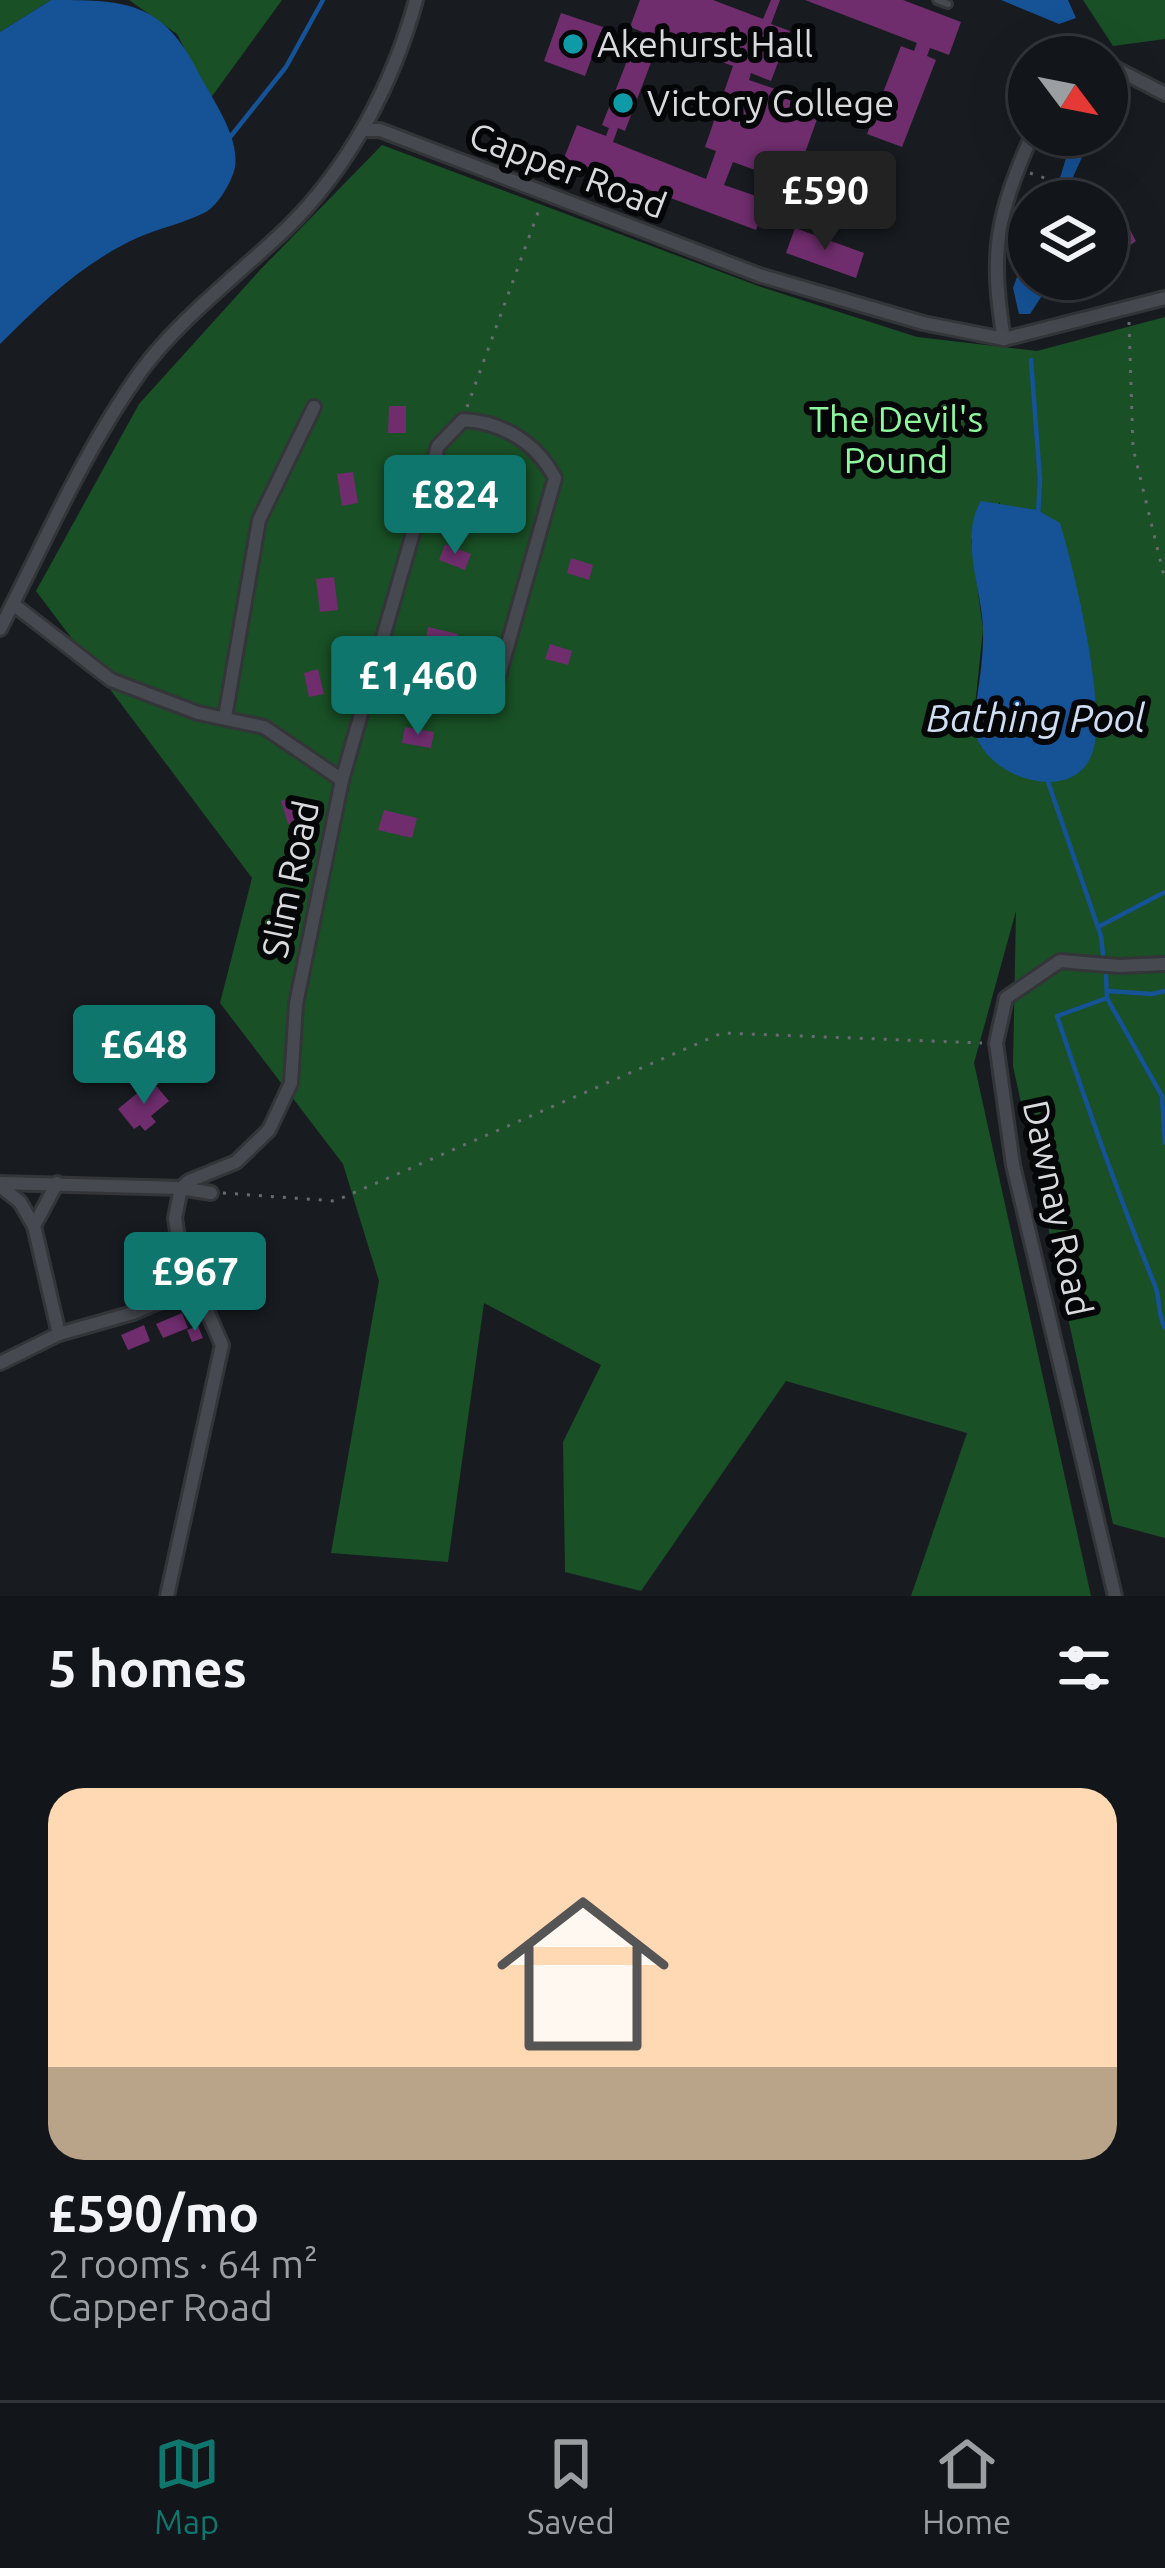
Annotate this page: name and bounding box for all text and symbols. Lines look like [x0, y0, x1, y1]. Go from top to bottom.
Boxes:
place label: Akehurst Hall [597, 23, 813, 64]
marker: Akehurst Hall [560, 31, 586, 57]
north arrow [1008, 36, 1128, 156]
map controls [1008, 36, 1128, 300]
place label: Victory College [647, 82, 894, 123]
marker: Victory College [610, 90, 636, 116]
street label: Capper Road [464, 113, 672, 226]
pin: £590 [754, 151, 896, 253]
text: £590 [781, 168, 869, 211]
button: layers [1008, 180, 1128, 300]
park label: The Devil's Pound [809, 398, 983, 480]
pin: £824 [384, 455, 526, 557]
text: £824 [411, 472, 499, 515]
pin: £1,460 [320, 636, 516, 738]
text: £1,460 [358, 653, 478, 696]
water label: Bathing Pool [926, 696, 1146, 739]
street label: Slim Road [253, 797, 326, 961]
pin: £648 [73, 1005, 215, 1107]
text: £648 [100, 1022, 188, 1065]
street label: Dawnay Road [1016, 1096, 1101, 1319]
pin: £967 [124, 1232, 266, 1334]
text: £967 [151, 1249, 239, 1292]
icon: filters [1051, 1635, 1117, 1701]
text: 5 homes [48, 1639, 247, 1697]
icon: home [475, 1866, 691, 2082]
text: £590/mo [48, 2184, 259, 2242]
text: 2 rooms · 64 m² [48, 2242, 318, 2285]
text: Capper Road [48, 2285, 273, 2328]
tab: Map [154, 2431, 220, 2540]
tab: Saved [527, 2431, 615, 2540]
tab: Home [922, 2431, 1011, 2540]

